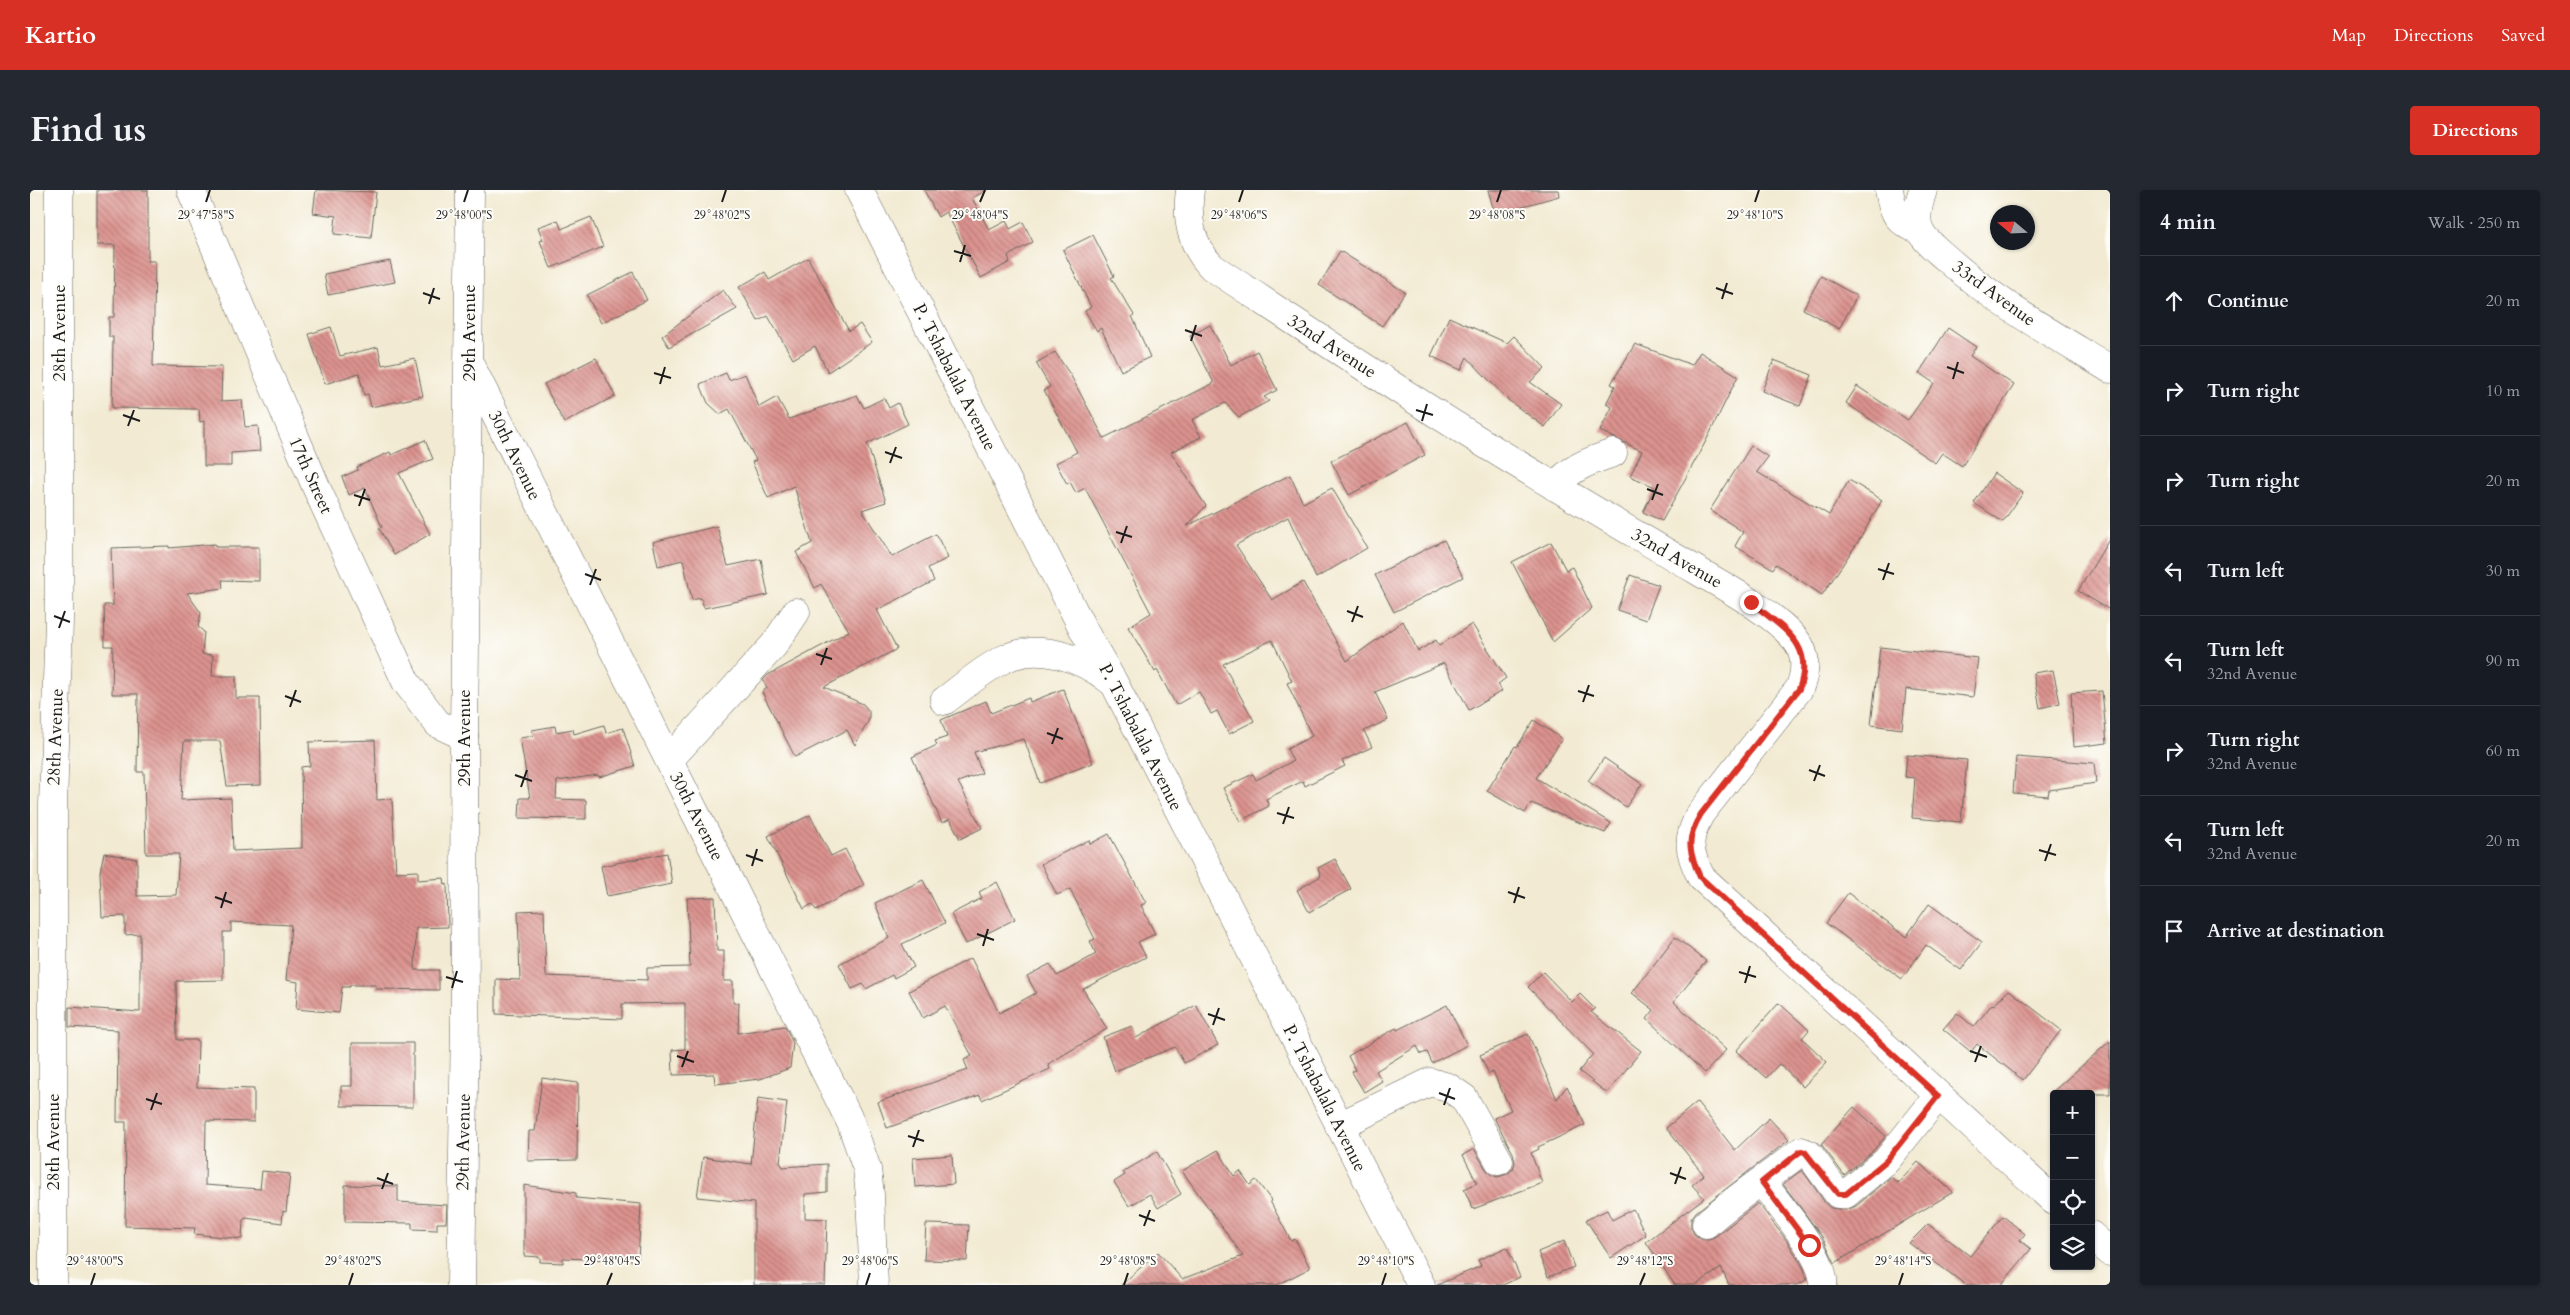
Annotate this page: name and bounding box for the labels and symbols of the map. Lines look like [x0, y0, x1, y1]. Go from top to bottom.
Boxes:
north arrow [1990, 205, 2035, 250]
text: 29°47'58"S [178, 207, 234, 223]
text: 29°48'00"S [436, 207, 492, 223]
text: 29°48'02"S [694, 207, 750, 223]
text: 29°48'04"S [952, 207, 1008, 223]
text: 29°48'06"S [1211, 207, 1267, 223]
text: 29°48'08"S [1469, 207, 1525, 223]
text: 29°48'10"S [1727, 207, 1783, 223]
street label: 33rd Avenue [1947, 255, 2041, 332]
street label: 28th Avenue [47, 284, 72, 382]
street label: 29th Avenue [457, 284, 482, 382]
street label: P. Tshabalala Avenue [907, 299, 1003, 455]
street label: 32nd Avenue [1282, 308, 1381, 385]
street label: 30th Avenue [482, 406, 547, 504]
street label: 17th Street [282, 433, 339, 518]
street label: 32nd Avenue [1627, 522, 1727, 595]
route end [1740, 591, 1763, 614]
street label: P. Tshabalala Avenue [1093, 659, 1189, 815]
street label: 28th Avenue [41, 688, 70, 786]
street label: 29th Avenue [452, 689, 477, 787]
street label: 30th Avenue [663, 767, 730, 865]
street label: P. Tshabalala Avenue [1277, 1020, 1373, 1176]
street label: 28th Avenue [41, 1093, 66, 1191]
street label: 29th Avenue [450, 1093, 477, 1191]
route start [1798, 1234, 1821, 1257]
text: 29°48'00"S [67, 1253, 123, 1269]
text: 29°48'02"S [325, 1253, 381, 1269]
text: 29°48'04"S [584, 1253, 640, 1269]
text: 29°48'06"S [842, 1253, 898, 1269]
text: 29°48'08"S [1100, 1253, 1156, 1269]
text: 29°48'10"S [1358, 1253, 1414, 1269]
text: 29°48'12"S [1617, 1253, 1673, 1269]
text: 29°48'14"S [1875, 1253, 1931, 1269]

